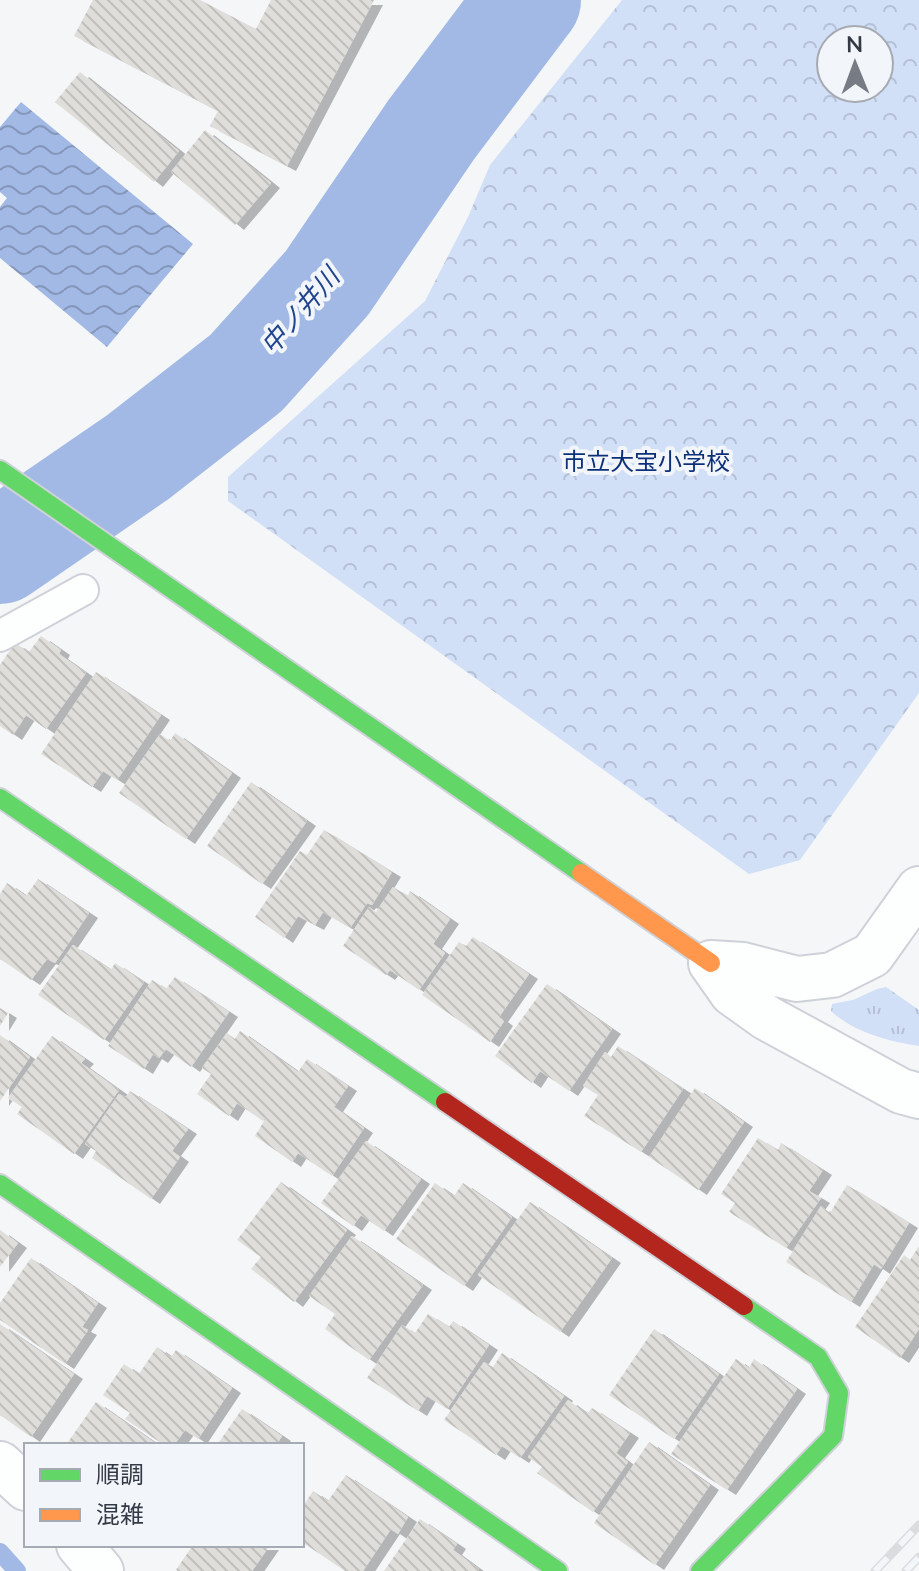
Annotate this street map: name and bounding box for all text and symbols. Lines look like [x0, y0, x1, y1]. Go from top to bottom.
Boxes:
north arrow [815, 24, 895, 104]
text: N [846, 30, 863, 57]
water label: 中ノ井川 [253, 258, 347, 360]
park label: 市立大宝小学校 [562, 446, 730, 475]
legend [24, 1443, 304, 1547]
text: 順調 [96, 1459, 144, 1488]
text: 混雑 [96, 1499, 144, 1528]

